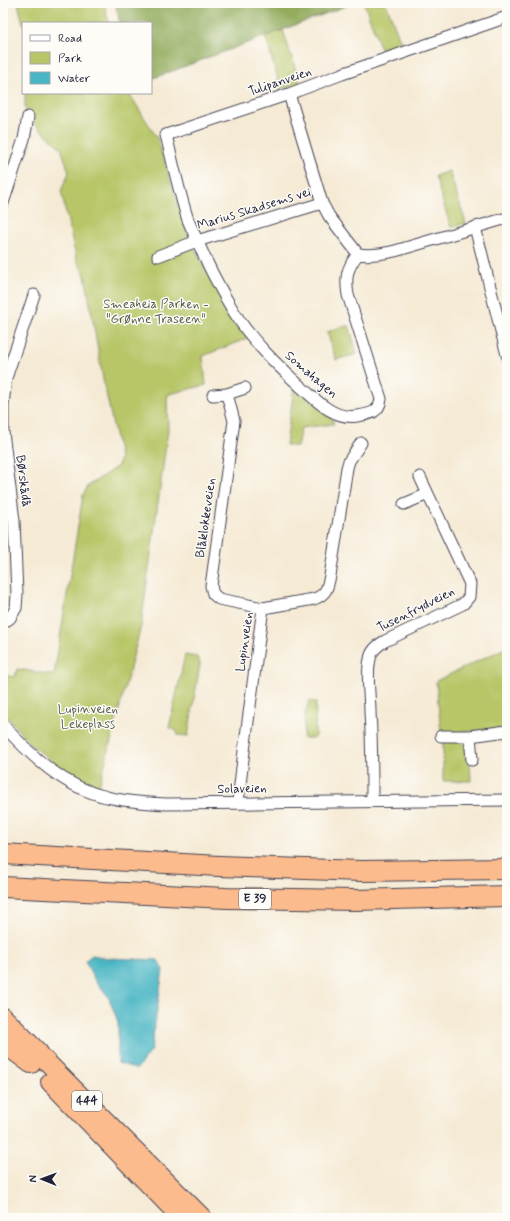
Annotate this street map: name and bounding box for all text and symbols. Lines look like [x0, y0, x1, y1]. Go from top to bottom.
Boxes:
legend [22, 22, 152, 94]
text: Road [58, 31, 82, 47]
text: Park [58, 51, 82, 67]
street label: Tulipanveien [246, 63, 314, 101]
text: Water [58, 71, 90, 87]
street label: Marius Skadsems vei [195, 184, 313, 234]
park label: Smeaheia Parken - "Grønne Traseen" [103, 296, 209, 328]
street label: Somahagen [281, 347, 341, 403]
street label: Børskådå [11, 454, 35, 508]
street label: Blåklokkeveien [192, 477, 220, 559]
street label: Tusenfrydveien [374, 583, 458, 637]
street label: Lupinveien [232, 611, 258, 673]
park label: Lupinveien Lekeplass [58, 701, 118, 733]
street label: Solaveien [217, 780, 267, 798]
road number: E 39 [239, 889, 271, 909]
road number: 444 [72, 1091, 102, 1111]
north arrow [22, 1159, 62, 1199]
text: N [26, 1175, 40, 1183]

